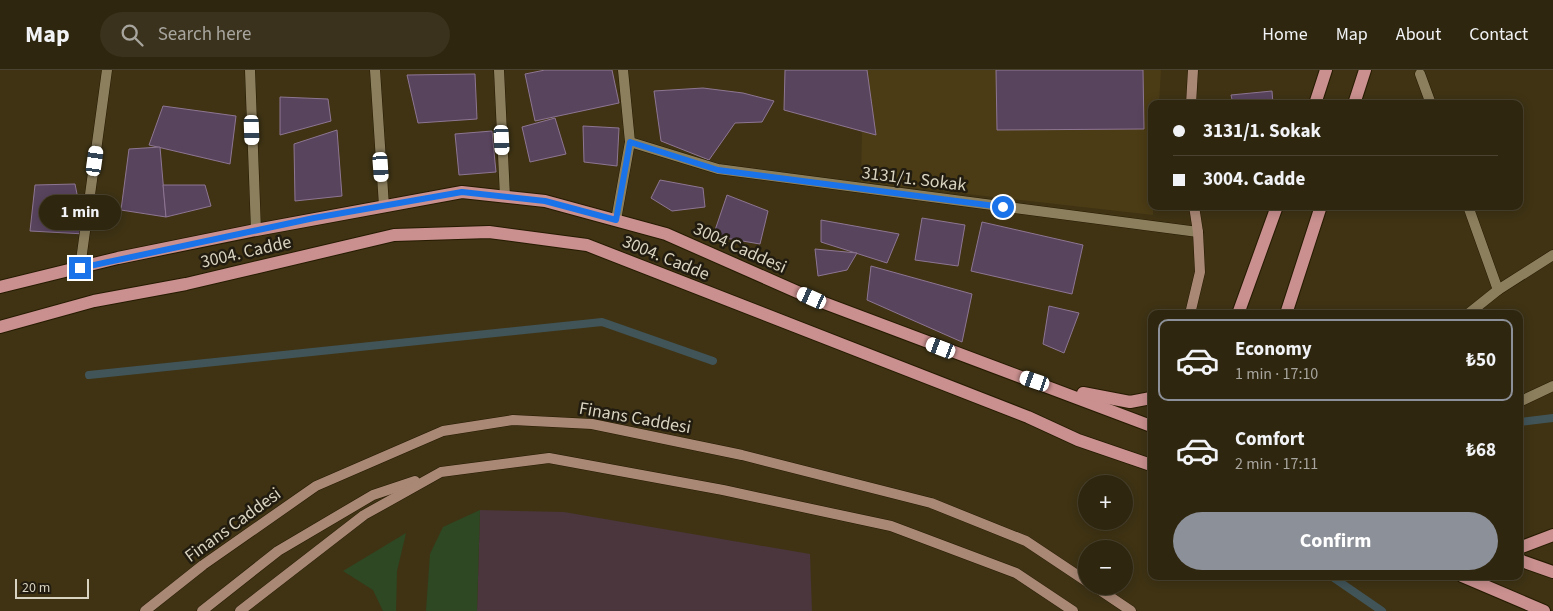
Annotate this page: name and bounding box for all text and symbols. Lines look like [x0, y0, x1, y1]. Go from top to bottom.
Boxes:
search box [100, 12, 450, 57]
text: Map [25, 17, 70, 52]
icon: search [118, 21, 146, 49]
text: Search here [158, 21, 251, 48]
text: Home [1262, 22, 1308, 47]
text: Map [1336, 22, 1368, 47]
text: About [1396, 22, 1441, 47]
text: Contact [1469, 22, 1528, 47]
car [243, 115, 260, 145]
text: 3131/1. Sokak [1203, 118, 1321, 145]
car [493, 125, 510, 155]
car [85, 145, 104, 177]
car [372, 152, 389, 182]
street label: 3131/1. Sokak [860, 160, 968, 198]
text: 3004. Cadde [1203, 166, 1305, 193]
callout: 1 min [39, 196, 121, 230]
route start [992, 196, 1014, 218]
text: 1 min [61, 201, 99, 223]
street label: 3004 Caddesi [689, 216, 791, 280]
street label: 3004. Cadde [198, 229, 294, 275]
street label: 3004. Cadde [619, 229, 713, 287]
route end [69, 257, 91, 279]
car [795, 285, 828, 311]
car [924, 336, 957, 360]
text: Economy [1235, 336, 1312, 363]
icon: car [1175, 338, 1220, 383]
text: ₺50 [1466, 347, 1496, 374]
text: 1 min · 17:10 [1235, 363, 1318, 385]
car [1018, 369, 1051, 393]
street label: Finans Caddesi [577, 396, 693, 440]
text: Comfort [1235, 426, 1305, 453]
icon: car [1175, 428, 1220, 473]
text: ₺68 [1466, 437, 1496, 464]
text: 2 min · 17:11 [1235, 453, 1318, 475]
map controls [1078, 475, 1133, 595]
button: + [1078, 475, 1133, 530]
street label: Finans Caddesi [180, 482, 286, 568]
button: Confirm [1173, 512, 1498, 570]
button: − [1078, 540, 1133, 595]
scale bar [15, 576, 89, 599]
text: 20 m [22, 578, 50, 598]

